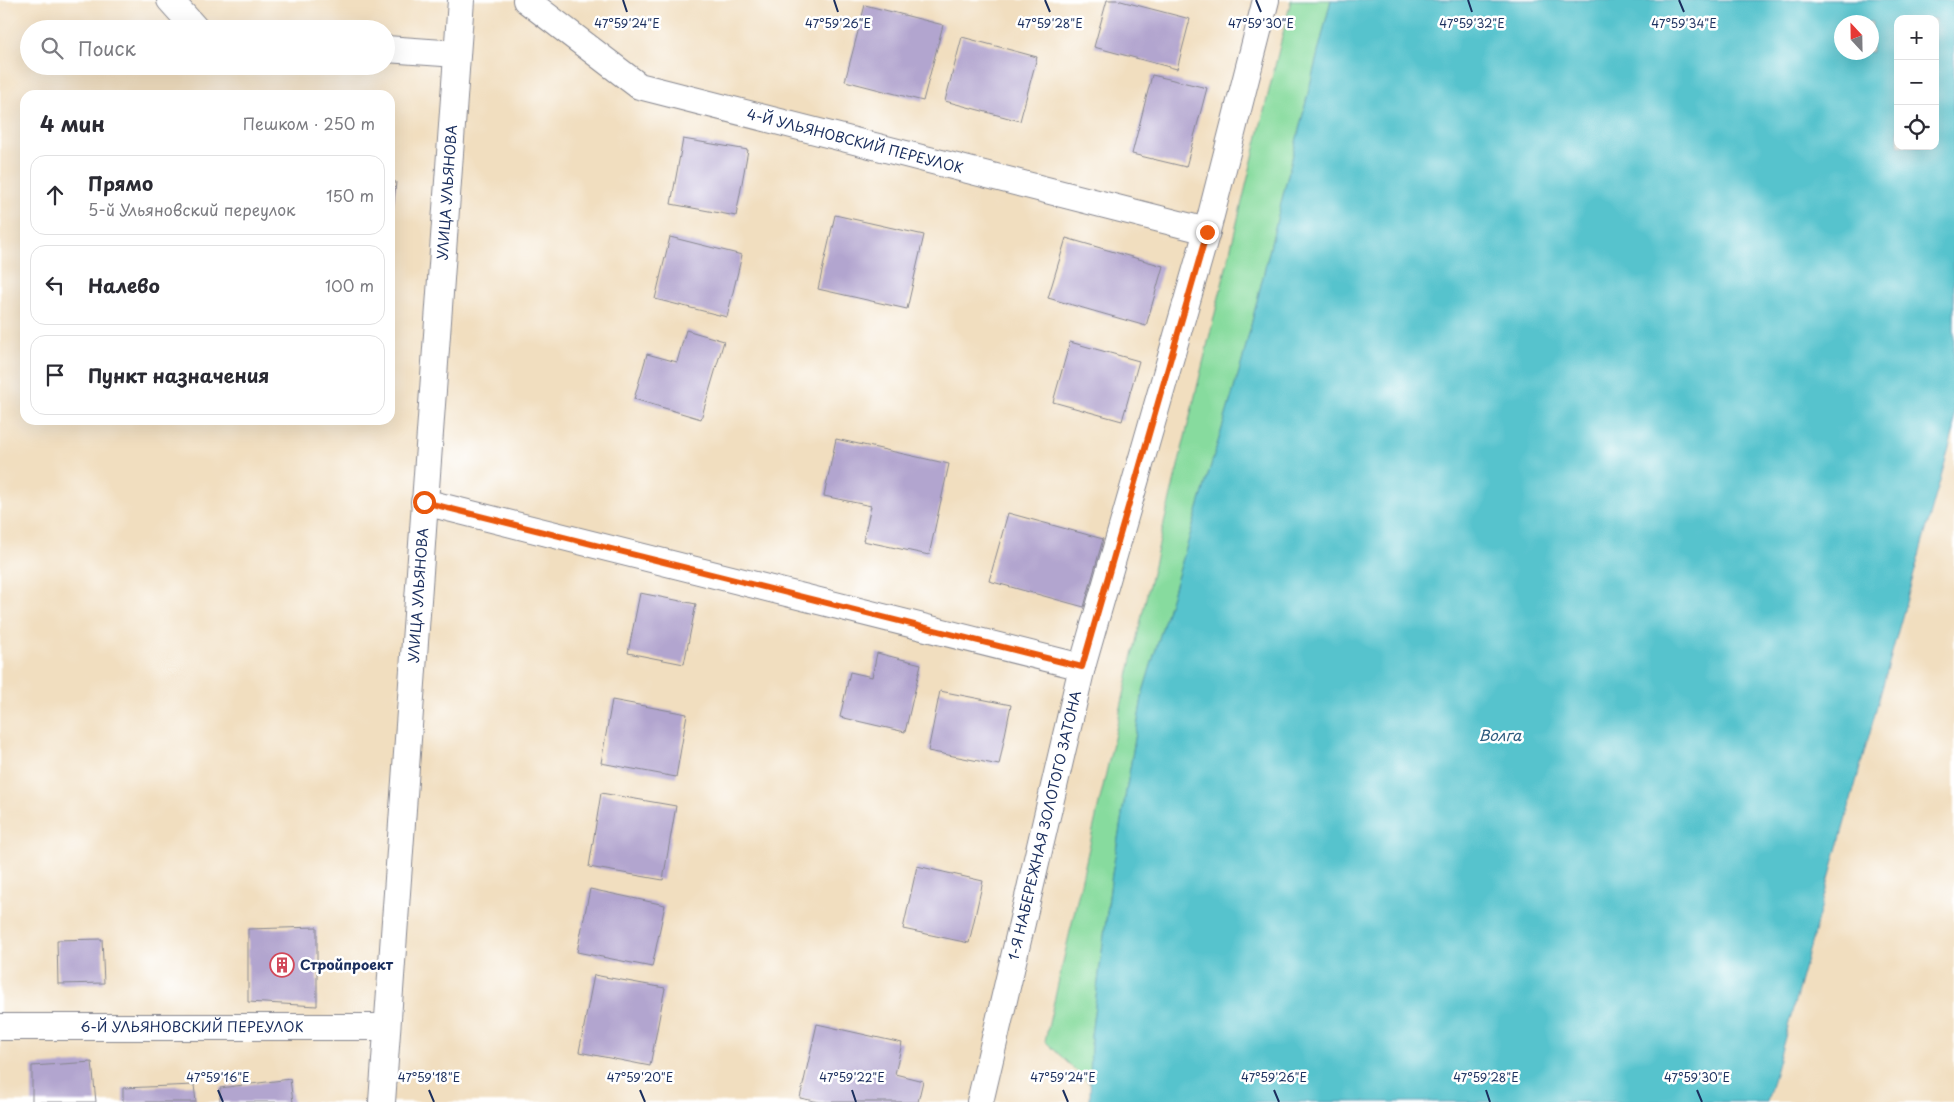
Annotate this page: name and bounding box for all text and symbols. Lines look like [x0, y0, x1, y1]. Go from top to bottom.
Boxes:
text: 47°59'24"E [594, 14, 660, 32]
text: 47°59'26"E [805, 14, 871, 32]
text: 47°59'28"E [1017, 14, 1083, 32]
text: 47°59'30"E [1228, 14, 1294, 32]
text: 47°59'32"E [1439, 14, 1505, 32]
text: 47°59'34"E [1651, 14, 1717, 32]
north arrow [1834, 15, 1879, 60]
map controls [1894, 15, 1939, 150]
button: + [1894, 15, 1939, 60]
search box [20, 20, 395, 75]
icon: search [38, 34, 66, 62]
text: Поиск [78, 34, 136, 62]
button: − [1894, 60, 1939, 105]
street label: 4-Й УЛЬЯНОВСКИЙ ПЕРЕУЛОК [745, 103, 966, 178]
button: locate [1894, 105, 1939, 150]
text: 4 мин [40, 107, 105, 139]
text: Пешком · 250 m [243, 111, 375, 135]
street label: УЛИЦА УЛЬЯНОВА [431, 124, 462, 260]
text: Прямо [88, 169, 153, 197]
icon: ahead [41, 181, 69, 209]
text: 150 m [326, 183, 374, 207]
text: 5-й Ульяновский переулок [88, 197, 296, 221]
route end [1196, 221, 1219, 244]
icon: left [41, 271, 69, 299]
text: Налево [88, 271, 160, 299]
text: 100 m [325, 273, 374, 297]
icon: arrive [41, 361, 69, 389]
text: Пункт назначения [88, 361, 269, 389]
route start [413, 491, 436, 514]
street label: УЛИЦА УЛЬЯНОВА [403, 527, 433, 663]
street label: 1-Я НАБЕРЕЖНАЯ ЗОЛОТОГО ЗАТОНА [1003, 688, 1086, 962]
water label: Волга [1479, 723, 1522, 746]
building icon: Стройпроект [269, 952, 295, 978]
place label: Стройпроект [300, 954, 394, 975]
street label: 6-Й УЛЬЯНОВСКИЙ ПЕРЕУЛОК [81, 1016, 303, 1037]
text: 47°59'16"E [186, 1068, 250, 1086]
text: 47°59'18"E [398, 1068, 460, 1086]
text: 47°59'20"E [607, 1068, 673, 1086]
text: 47°59'22"E [819, 1068, 885, 1086]
text: 47°59'24"E [1030, 1068, 1096, 1086]
text: 47°59'26"E [1241, 1068, 1307, 1086]
text: 47°59'28"E [1453, 1068, 1519, 1086]
text: 47°59'30"E [1664, 1068, 1730, 1086]

